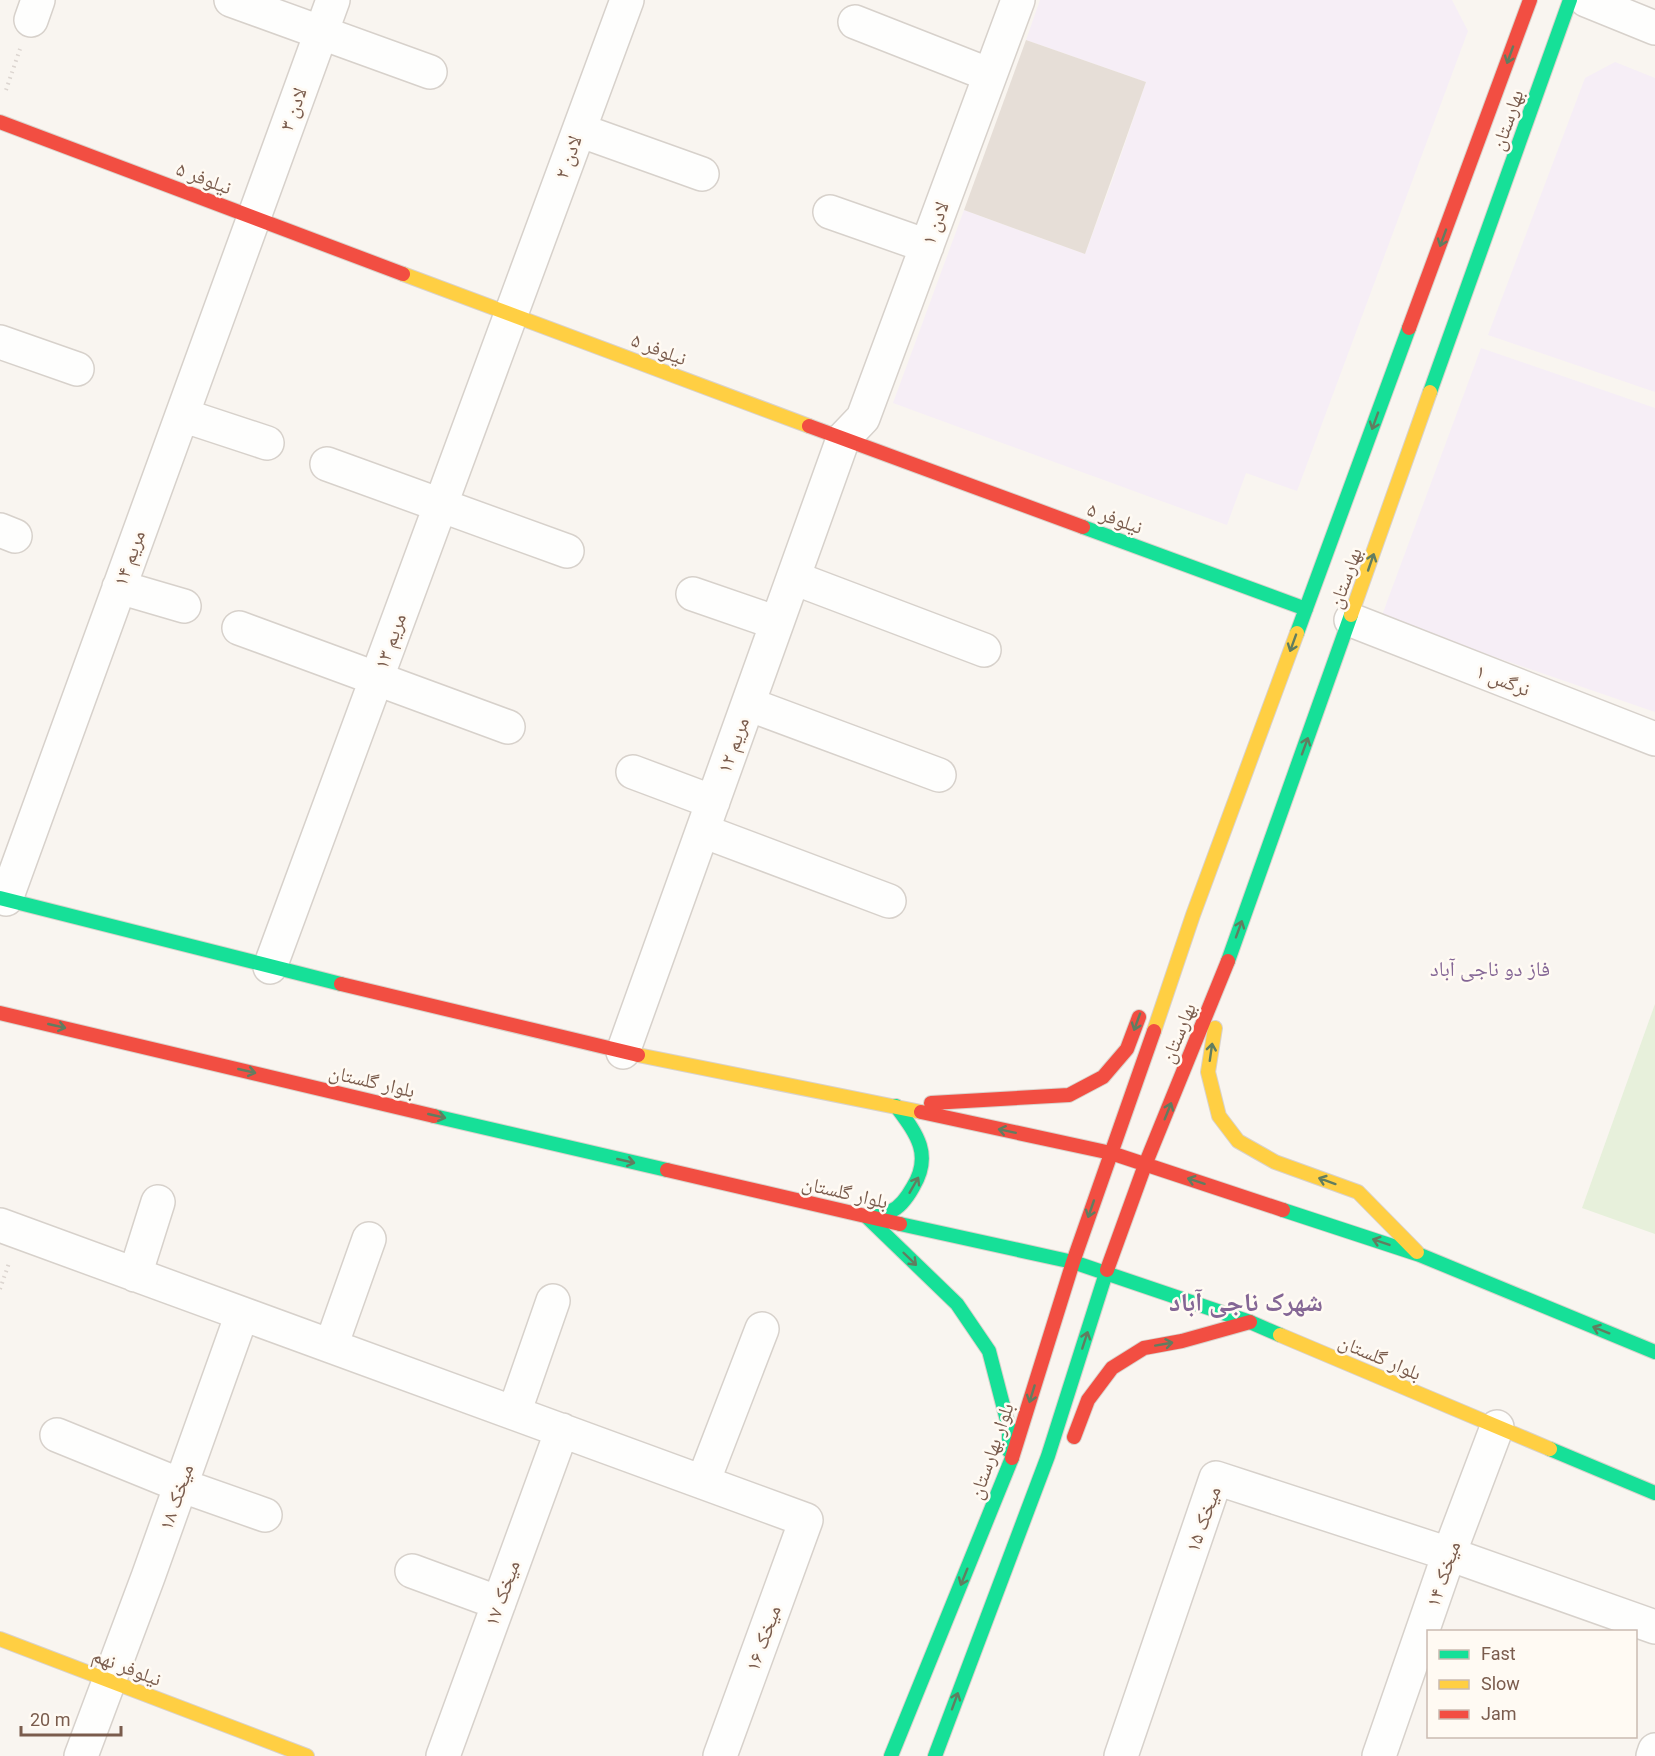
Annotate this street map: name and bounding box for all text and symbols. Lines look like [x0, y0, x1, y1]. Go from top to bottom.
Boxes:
one-way arrow [1504, 45, 1515, 64]
street label: لادن ۳ [274, 84, 312, 134]
street label: بهارستان [1485, 86, 1529, 154]
street label: لادن ۲ [549, 132, 587, 182]
street label: نیلوفر ۵ [173, 157, 235, 199]
street label: لادن ۱ [916, 198, 954, 248]
one-way arrow [1436, 228, 1447, 247]
street label: نیلوفر ۵ [628, 328, 690, 370]
one-way arrow [1369, 411, 1380, 430]
street label: نیلوفر ۵ [1084, 497, 1146, 539]
street label: مریم ۱۴ [108, 527, 152, 590]
street label: بهارستان [1323, 544, 1367, 612]
one-way arrow [1367, 553, 1378, 572]
street label: مریم ۱۳ [369, 610, 413, 673]
one-way arrow [1287, 633, 1298, 652]
street label: نرگس ۱ [1472, 659, 1534, 701]
street label: مریم ۱۲ [712, 714, 756, 777]
one-way arrow [1301, 737, 1312, 756]
one-way arrow [1235, 920, 1246, 939]
district label: فاز دو ناجی آباد [1430, 957, 1550, 982]
street label: بهارستان [1155, 999, 1201, 1067]
one-way arrow [1130, 1012, 1141, 1031]
one-way arrow [47, 1021, 66, 1033]
one-way arrow [1206, 1042, 1217, 1062]
street label: بلوار گلستان [327, 1059, 417, 1103]
one-way arrow [237, 1066, 256, 1078]
one-way arrow [1163, 1102, 1174, 1120]
one-way arrow [427, 1110, 446, 1122]
one-way arrow [998, 1125, 1018, 1136]
one-way arrow [617, 1155, 636, 1167]
street label: بلوار گلستان [800, 1170, 890, 1214]
one-way arrow [1318, 1174, 1337, 1185]
one-way arrow [1187, 1175, 1206, 1186]
one-way arrow [908, 1177, 920, 1194]
one-way arrow [1085, 1199, 1096, 1218]
one-way arrow [1372, 1236, 1391, 1247]
one-way arrow [903, 1251, 918, 1266]
district label: شهرک ناجی آباد [1169, 1287, 1323, 1318]
one-way arrow [1592, 1324, 1610, 1335]
street label: بلوار گلستان [1335, 1329, 1425, 1385]
one-way arrow [1080, 1331, 1091, 1350]
one-way arrow [1153, 1338, 1173, 1349]
one-way arrow [1026, 1384, 1037, 1403]
street label: بلوار بهارستان [963, 1400, 1019, 1502]
street label: میخک ۱۸ [154, 1461, 198, 1533]
street label: میخک ۱۵ [1180, 1483, 1226, 1555]
street label: میخک ۱۴ [1421, 1538, 1465, 1610]
street label: میخک ۱۷ [479, 1557, 525, 1629]
one-way arrow [958, 1567, 969, 1586]
street label: میخک ۱۶ [740, 1602, 786, 1674]
legend [1427, 1630, 1637, 1738]
street label: نیلوفر نهم [88, 1643, 165, 1693]
text: Fast [1481, 1643, 1516, 1664]
text: Slow [1481, 1673, 1520, 1694]
one-way arrow [950, 1692, 961, 1711]
scale bar [21, 1699, 122, 1737]
text: Jam [1481, 1703, 1517, 1724]
text: 20 m [30, 1709, 70, 1730]

